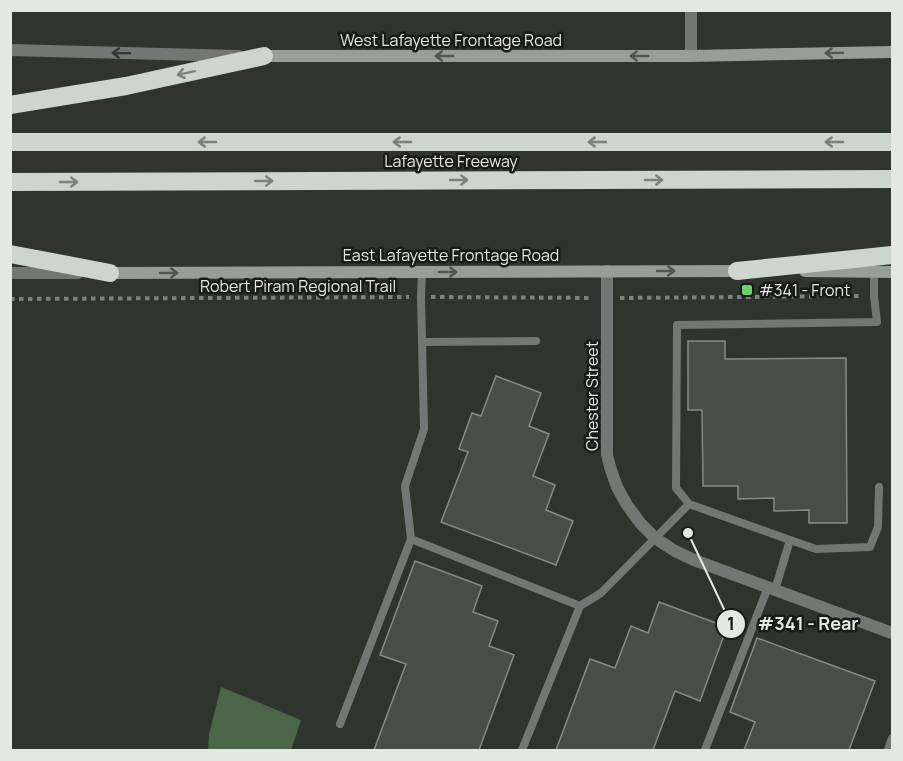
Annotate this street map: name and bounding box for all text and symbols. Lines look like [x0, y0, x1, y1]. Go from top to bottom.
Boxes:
street label: West Lafayette Frontage Road [340, 29, 562, 51]
one-way arrow [112, 47, 132, 58]
one-way arrow [825, 48, 845, 59]
one-way arrow [435, 50, 455, 62]
one-way arrow [630, 50, 650, 62]
one-way arrow [177, 68, 196, 79]
one-way arrow [198, 136, 218, 148]
one-way arrow [393, 136, 413, 148]
one-way arrow [588, 136, 608, 148]
one-way arrow [825, 136, 845, 148]
street label: Lafayette Freeway [384, 150, 518, 172]
one-way arrow [448, 174, 468, 186]
one-way arrow [643, 174, 663, 186]
one-way arrow [253, 175, 273, 187]
one-way arrow [58, 176, 78, 188]
street label: East Lafayette Frontage Road [343, 244, 559, 266]
one-way arrow [655, 265, 675, 277]
one-way arrow [437, 266, 457, 278]
one-way arrow [158, 267, 178, 279]
street label: Robert Piram Regional Trail [200, 275, 396, 297]
place label: #341 - Front [759, 279, 850, 301]
marker: #341 - Front [740, 283, 754, 297]
street label: Chester Street [581, 341, 603, 451]
callout: #341 - Rear [716, 606, 871, 642]
text: 1 [727, 611, 735, 635]
text: #341 - Rear [758, 611, 858, 635]

